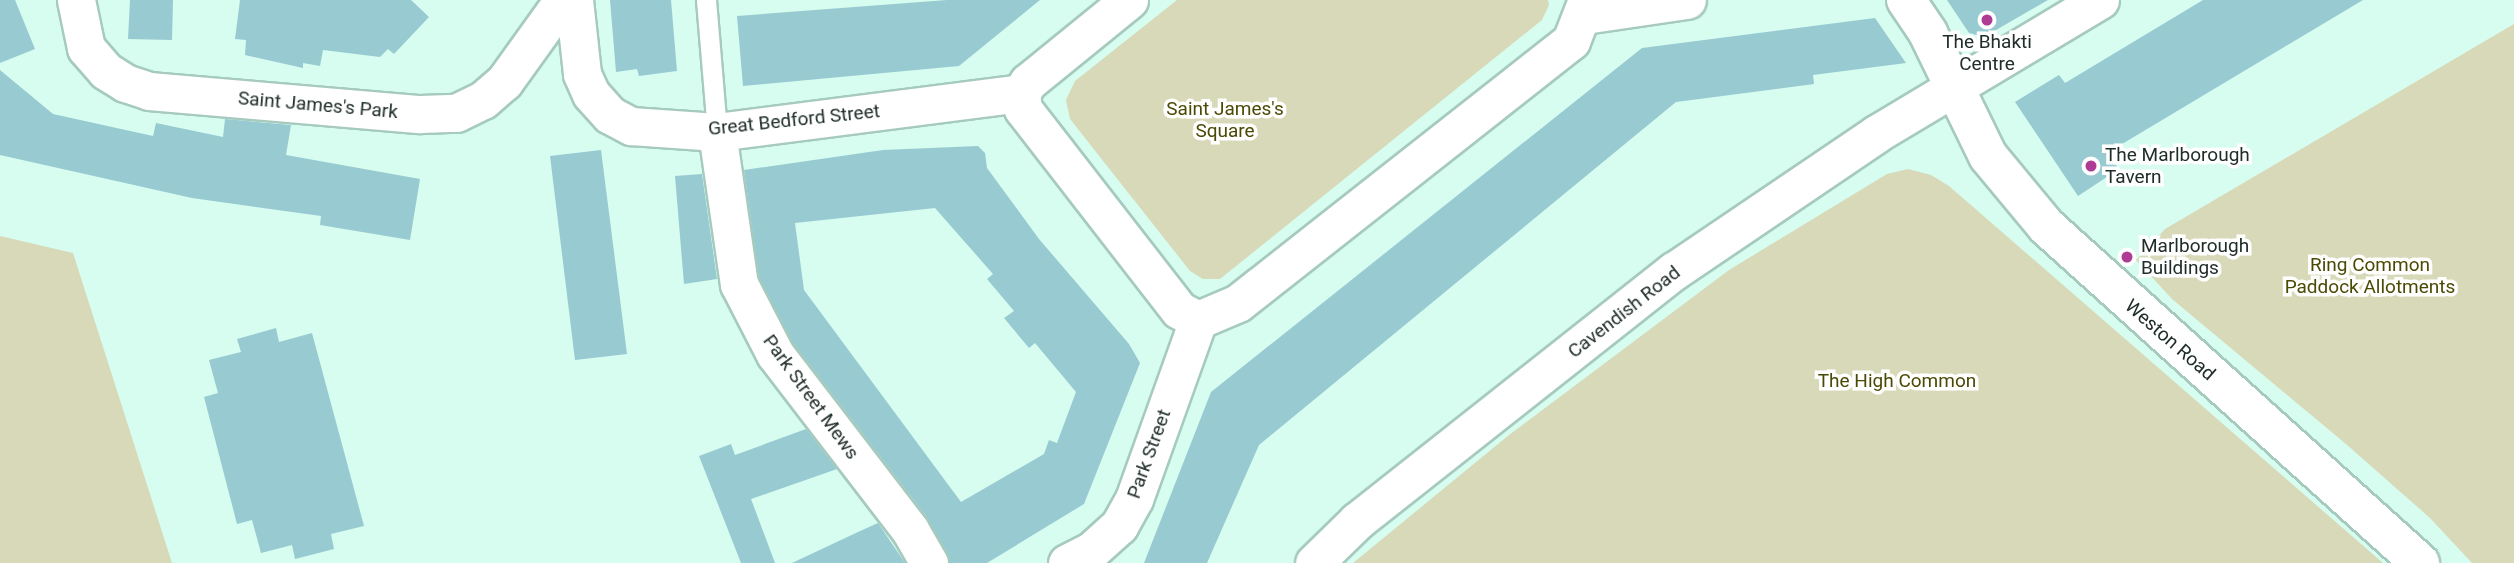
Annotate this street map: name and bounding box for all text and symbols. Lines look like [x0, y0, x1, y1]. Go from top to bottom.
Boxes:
marker: The Bhakti Centre [1979, 12, 1995, 28]
place label: The Bhakti Centre [1942, 31, 2032, 75]
street label: Saint James's Park [237, 87, 399, 123]
park label: Saint James's Square [1166, 98, 1284, 142]
street label: Great Bedford Street [707, 100, 881, 140]
place label: The Marlborough Tavern [2105, 144, 2250, 188]
marker: The Marlborough Tavern [2083, 158, 2099, 174]
place label: Marlborough Buildings [2141, 235, 2249, 279]
marker: Marlborough Buildings [2119, 249, 2135, 265]
park label: Ring Common Paddock Allotments [2285, 254, 2455, 298]
street label: Cavendish Road [1563, 261, 1685, 363]
street label: Weston Road [2120, 295, 2220, 385]
street label: Park Street Mews [758, 330, 864, 464]
park label: The High Common [1818, 370, 1976, 392]
street label: Park Street [1122, 406, 1176, 502]

